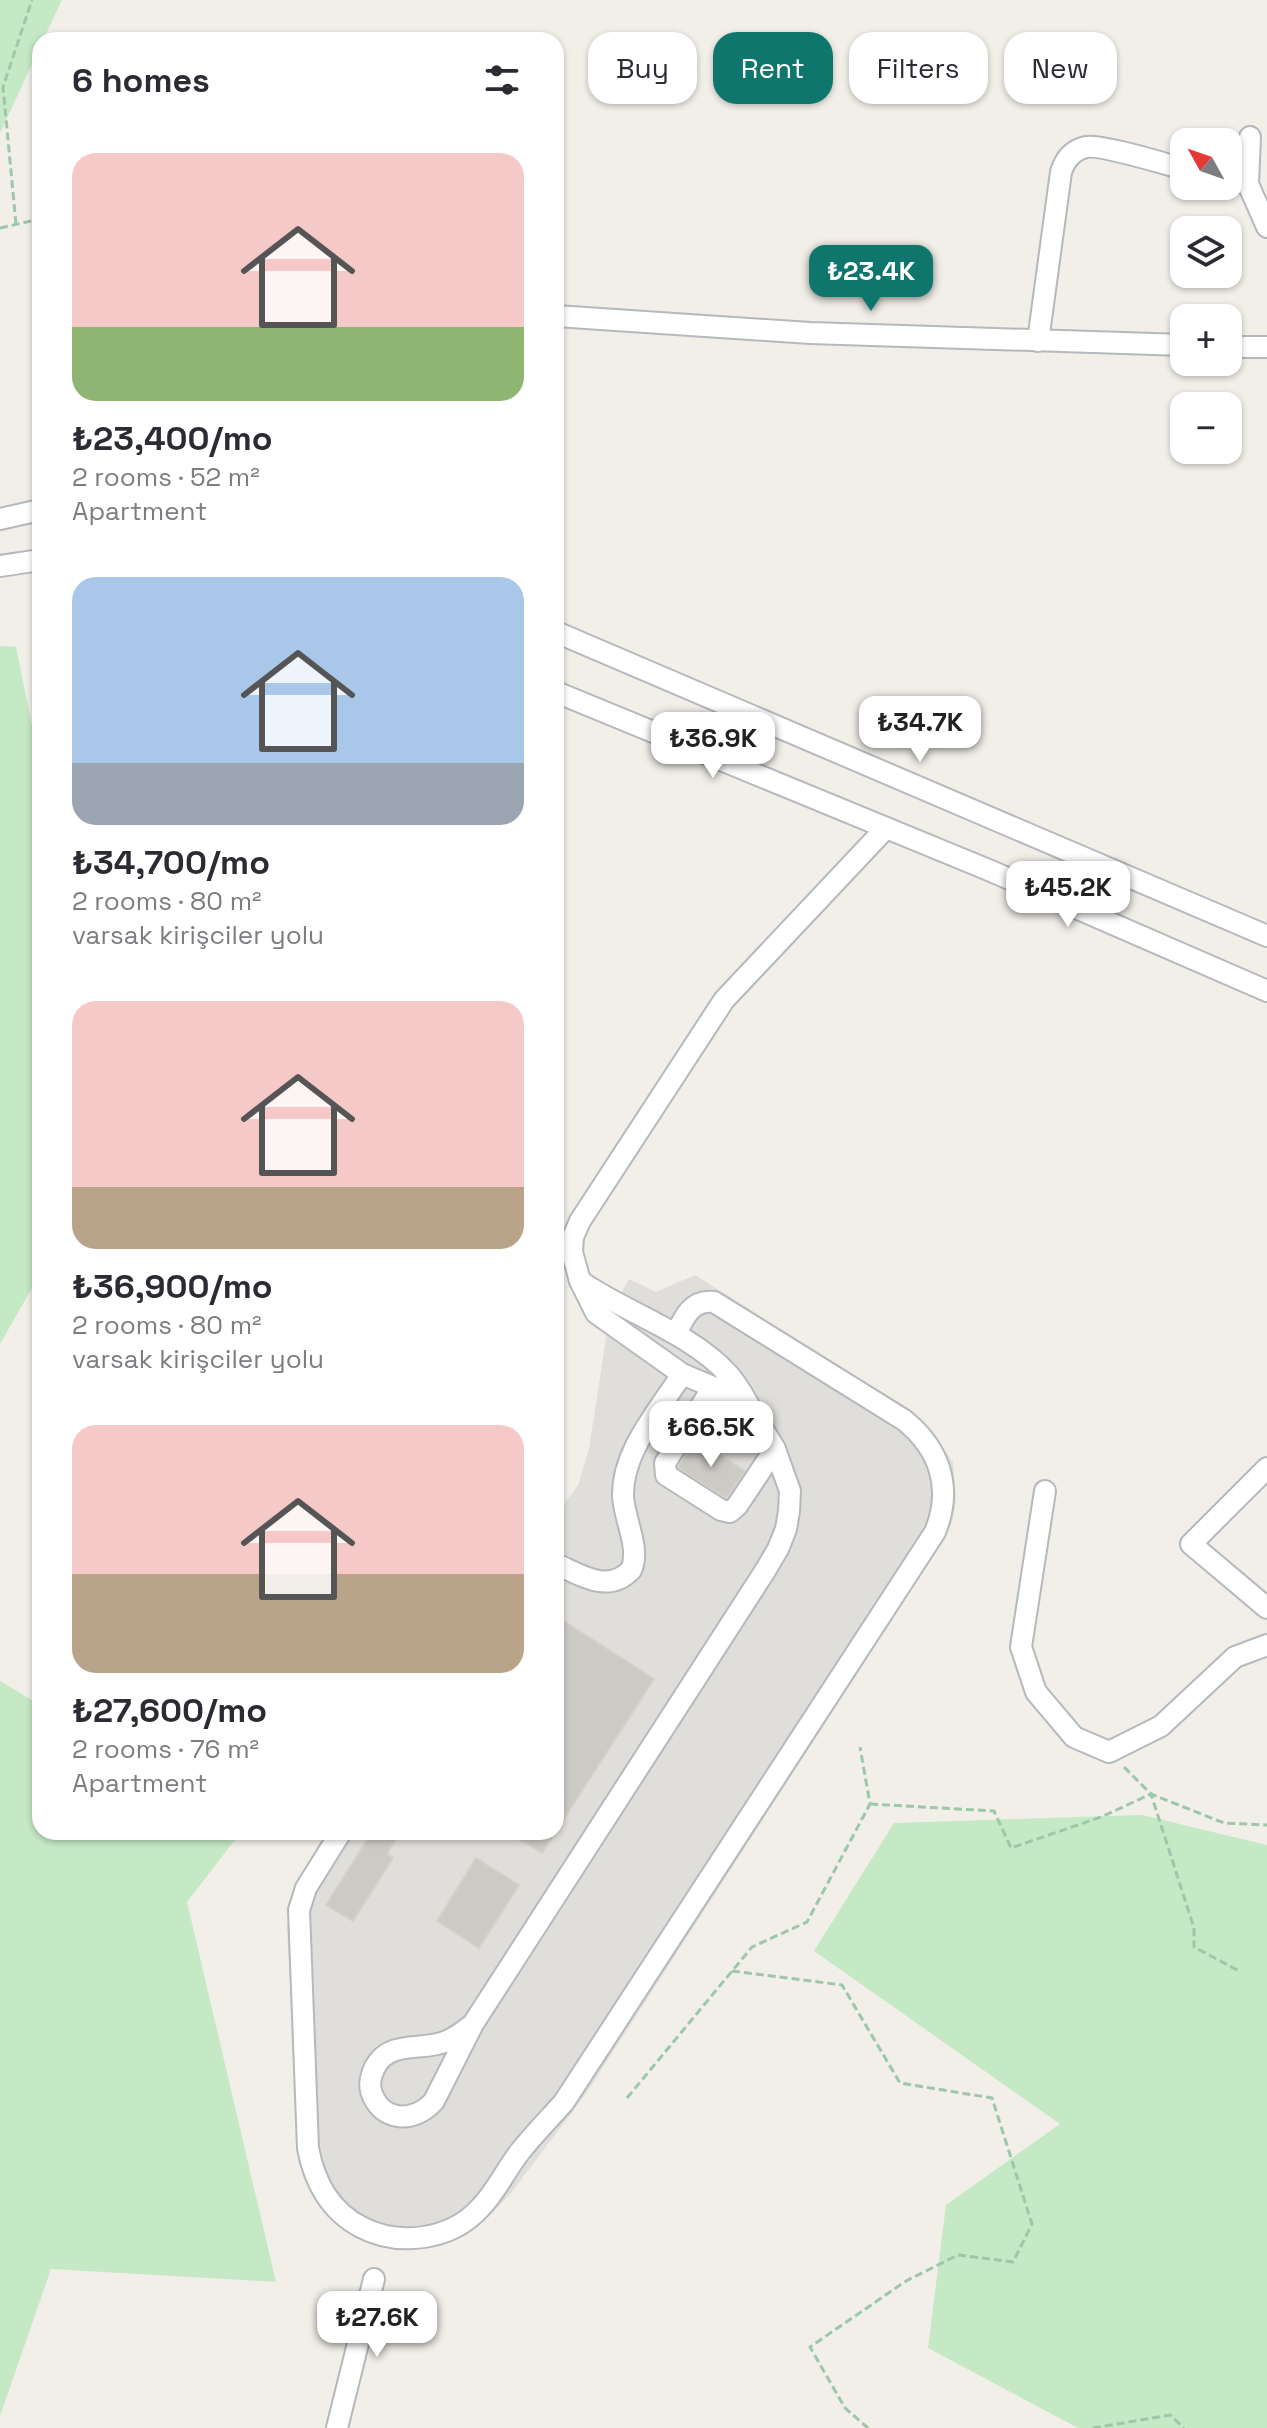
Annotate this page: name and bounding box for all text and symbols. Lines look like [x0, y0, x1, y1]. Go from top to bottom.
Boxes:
chip: Buy [588, 32, 697, 104]
chip: Rent [713, 32, 833, 104]
chip: Filters [849, 32, 988, 104]
chip: New [1004, 32, 1117, 104]
icon: filters [480, 58, 524, 102]
text: 6 homes [72, 59, 210, 102]
north arrow [1170, 128, 1242, 200]
map controls [1170, 128, 1242, 464]
icon: home [226, 205, 370, 349]
button: layers [1170, 216, 1242, 288]
pin: ₺23.4K [806, 245, 936, 313]
text: ₺23.4K [827, 254, 915, 288]
button: + [1170, 304, 1242, 376]
button: − [1170, 392, 1242, 464]
text: ₺23,400/mo [72, 417, 273, 460]
text: 2 rooms · 52 m² [72, 460, 260, 494]
text: Apartment [72, 494, 207, 528]
icon: home [226, 629, 370, 773]
pin: ₺34.7K [855, 696, 985, 764]
text: ₺34.7K [877, 705, 963, 739]
pin: ₺36.9K [648, 712, 778, 780]
text: ₺36.9K [669, 721, 757, 755]
text: ₺34,700/mo [72, 841, 270, 884]
pin: ₺45.2K [1003, 861, 1133, 929]
text: ₺45.2K [1024, 870, 1112, 904]
text: 2 rooms · 80 m² [72, 884, 262, 918]
text: varsak kirişciler yolu [72, 918, 324, 952]
icon: home [226, 1053, 370, 1197]
text: ₺36,900/mo [72, 1265, 273, 1308]
text: 2 rooms · 80 m² [72, 1308, 262, 1342]
text: varsak kirişciler yolu [72, 1342, 324, 1376]
pin: ₺66.5K [646, 1401, 776, 1469]
text: ₺66.5K [667, 1410, 755, 1444]
icon: home [226, 1477, 370, 1621]
text: ₺27,600/mo [72, 1689, 267, 1732]
text: 2 rooms · 76 m² [72, 1732, 259, 1766]
text: Apartment [72, 1766, 207, 1800]
pin: ₺27.6K [312, 2291, 442, 2359]
text: ₺27.6K [335, 2300, 419, 2334]

